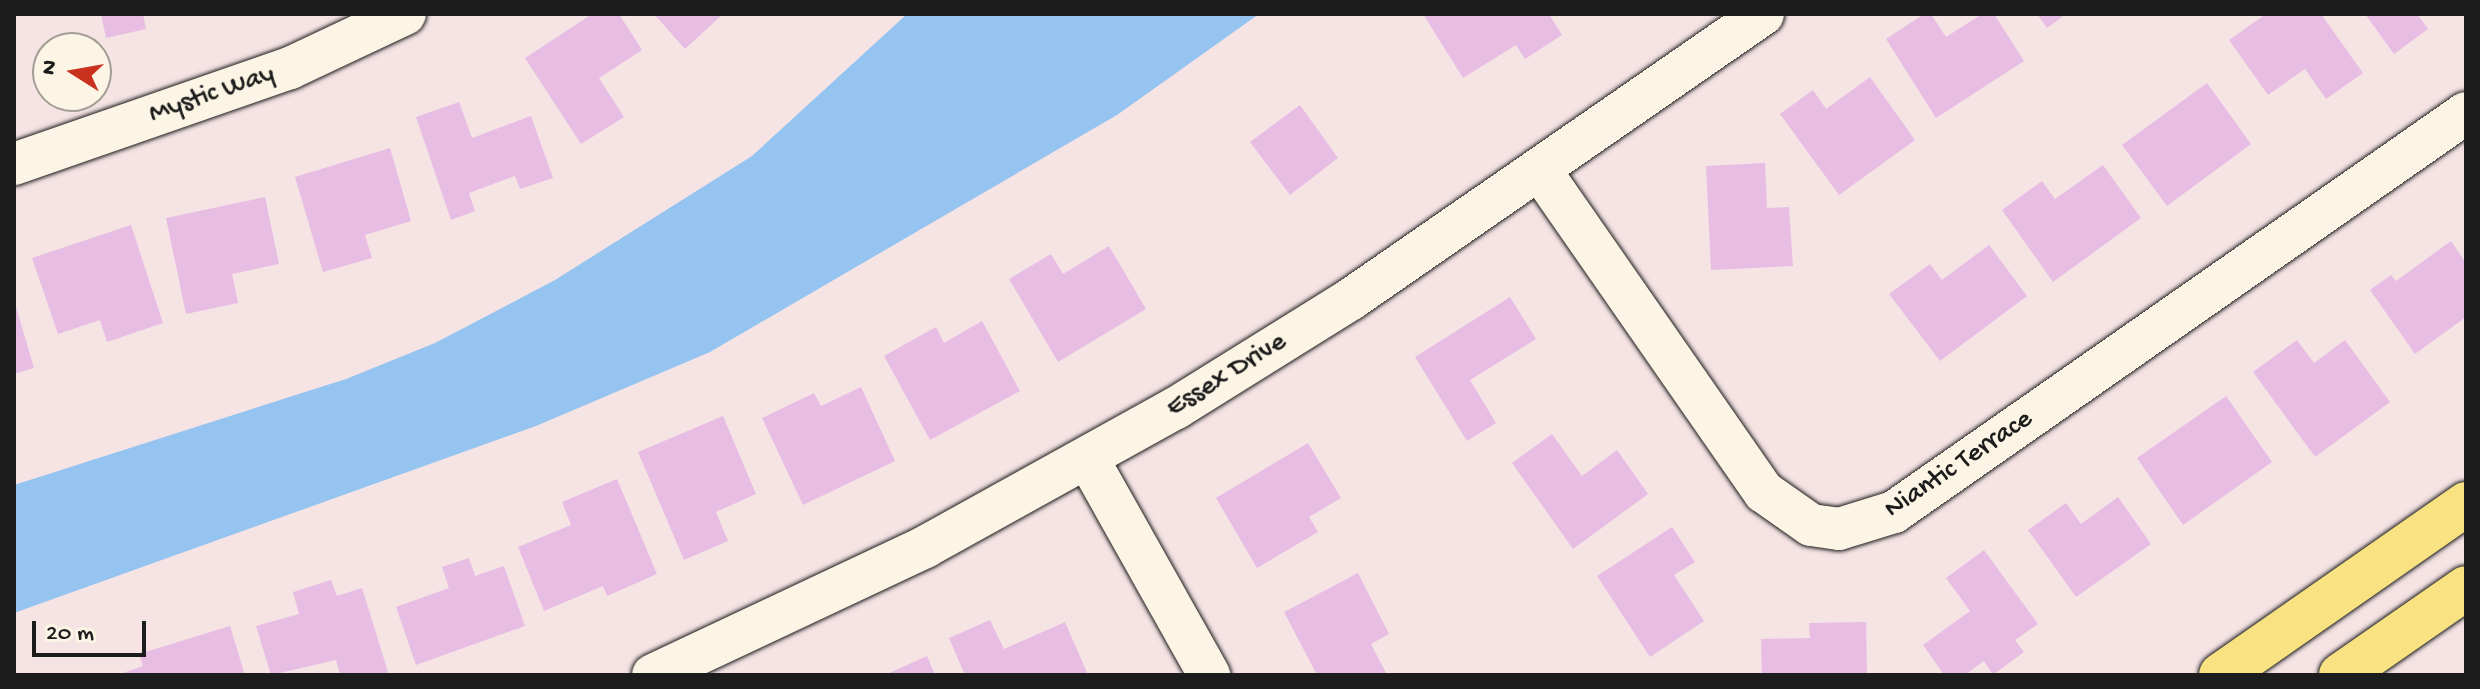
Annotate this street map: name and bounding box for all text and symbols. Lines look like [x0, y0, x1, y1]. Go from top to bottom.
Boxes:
north arrow [32, 32, 112, 112]
text: N [36, 58, 65, 77]
street label: Mystic Way [145, 58, 279, 132]
street label: Essex Drive [1161, 326, 1293, 426]
street label: Niantic Terrace [1879, 403, 2039, 527]
scale bar [36, 605, 150, 655]
text: 20 m [46, 620, 94, 649]

